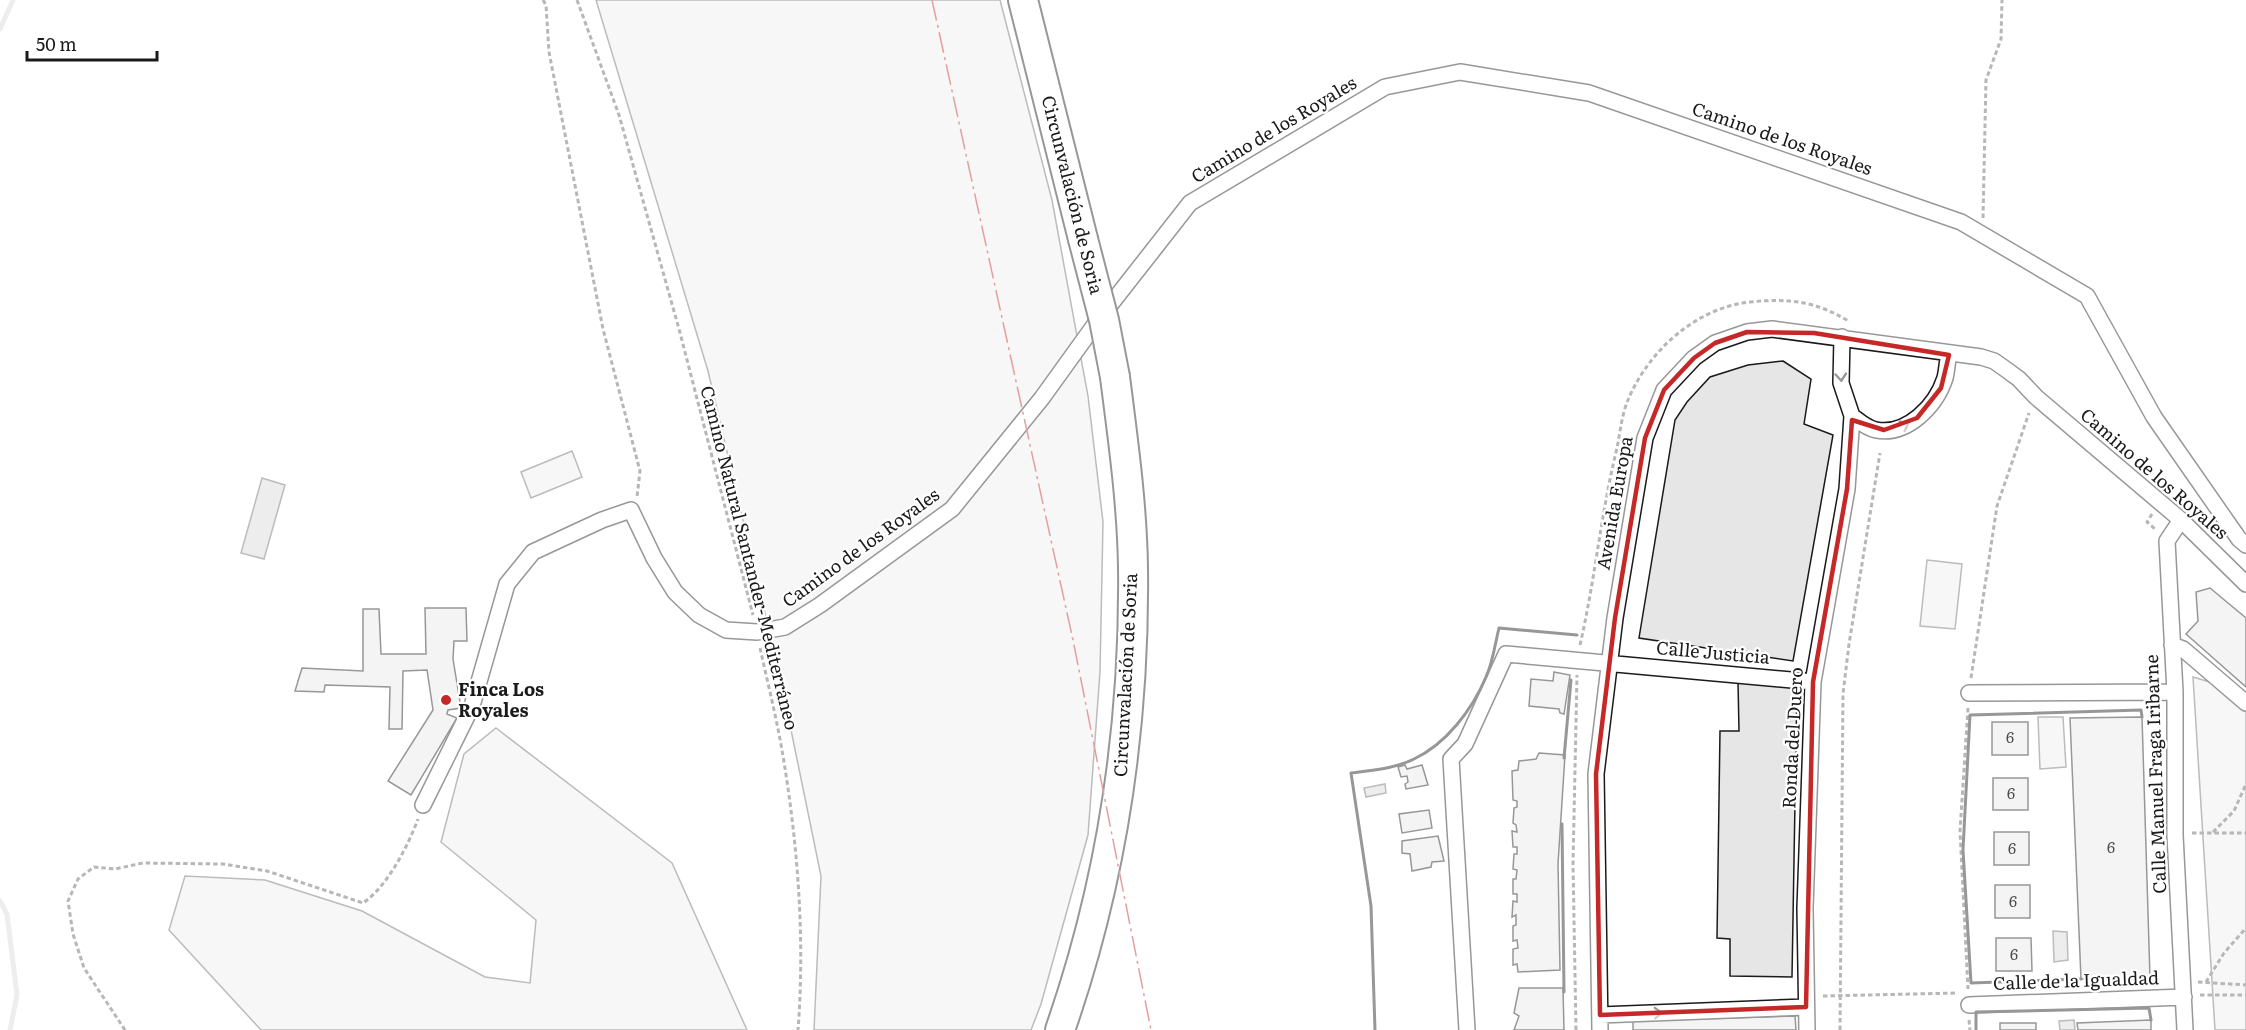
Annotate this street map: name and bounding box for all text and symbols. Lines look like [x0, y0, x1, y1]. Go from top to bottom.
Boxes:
scale bar [27, 24, 158, 62]
text: 50 m [36, 30, 77, 57]
street label: Camino de los Royales [1185, 69, 1361, 189]
street label: Circunvalación de Soria [1036, 92, 1111, 297]
street label: Camino de los Royales [1689, 94, 1876, 181]
one-way arrow [1834, 373, 1847, 382]
street label: Camino Natural Santander-Mediterráneo [695, 383, 806, 733]
street label: Camino de los Royales [2075, 401, 2235, 545]
one-way arrow [1898, 421, 1909, 432]
street label: Avenida Europa [1588, 433, 1639, 572]
street label: Camino de los Royales [776, 480, 944, 613]
street label: Circunvalación de Soria [1106, 572, 1143, 778]
street label: Calle Justicia [1655, 633, 1771, 670]
street label: Calle Manuel Fraga Iribarne [2137, 654, 2172, 894]
street label: Ronda del Duero [1774, 666, 1809, 809]
place label: Finca Los Royales [458, 675, 544, 723]
marker: Finca Los Royales [439, 693, 453, 707]
house number: 6 [2006, 725, 2014, 748]
house number: 6 [2007, 781, 2015, 804]
house number: 6 [2107, 835, 2115, 858]
house number: 6 [2008, 836, 2016, 859]
house number: 6 [2009, 889, 2017, 912]
house number: 6 [2010, 942, 2018, 965]
street label: Calle de la Igualdad [1993, 963, 2159, 996]
one-way arrow [1654, 1006, 1663, 1019]

